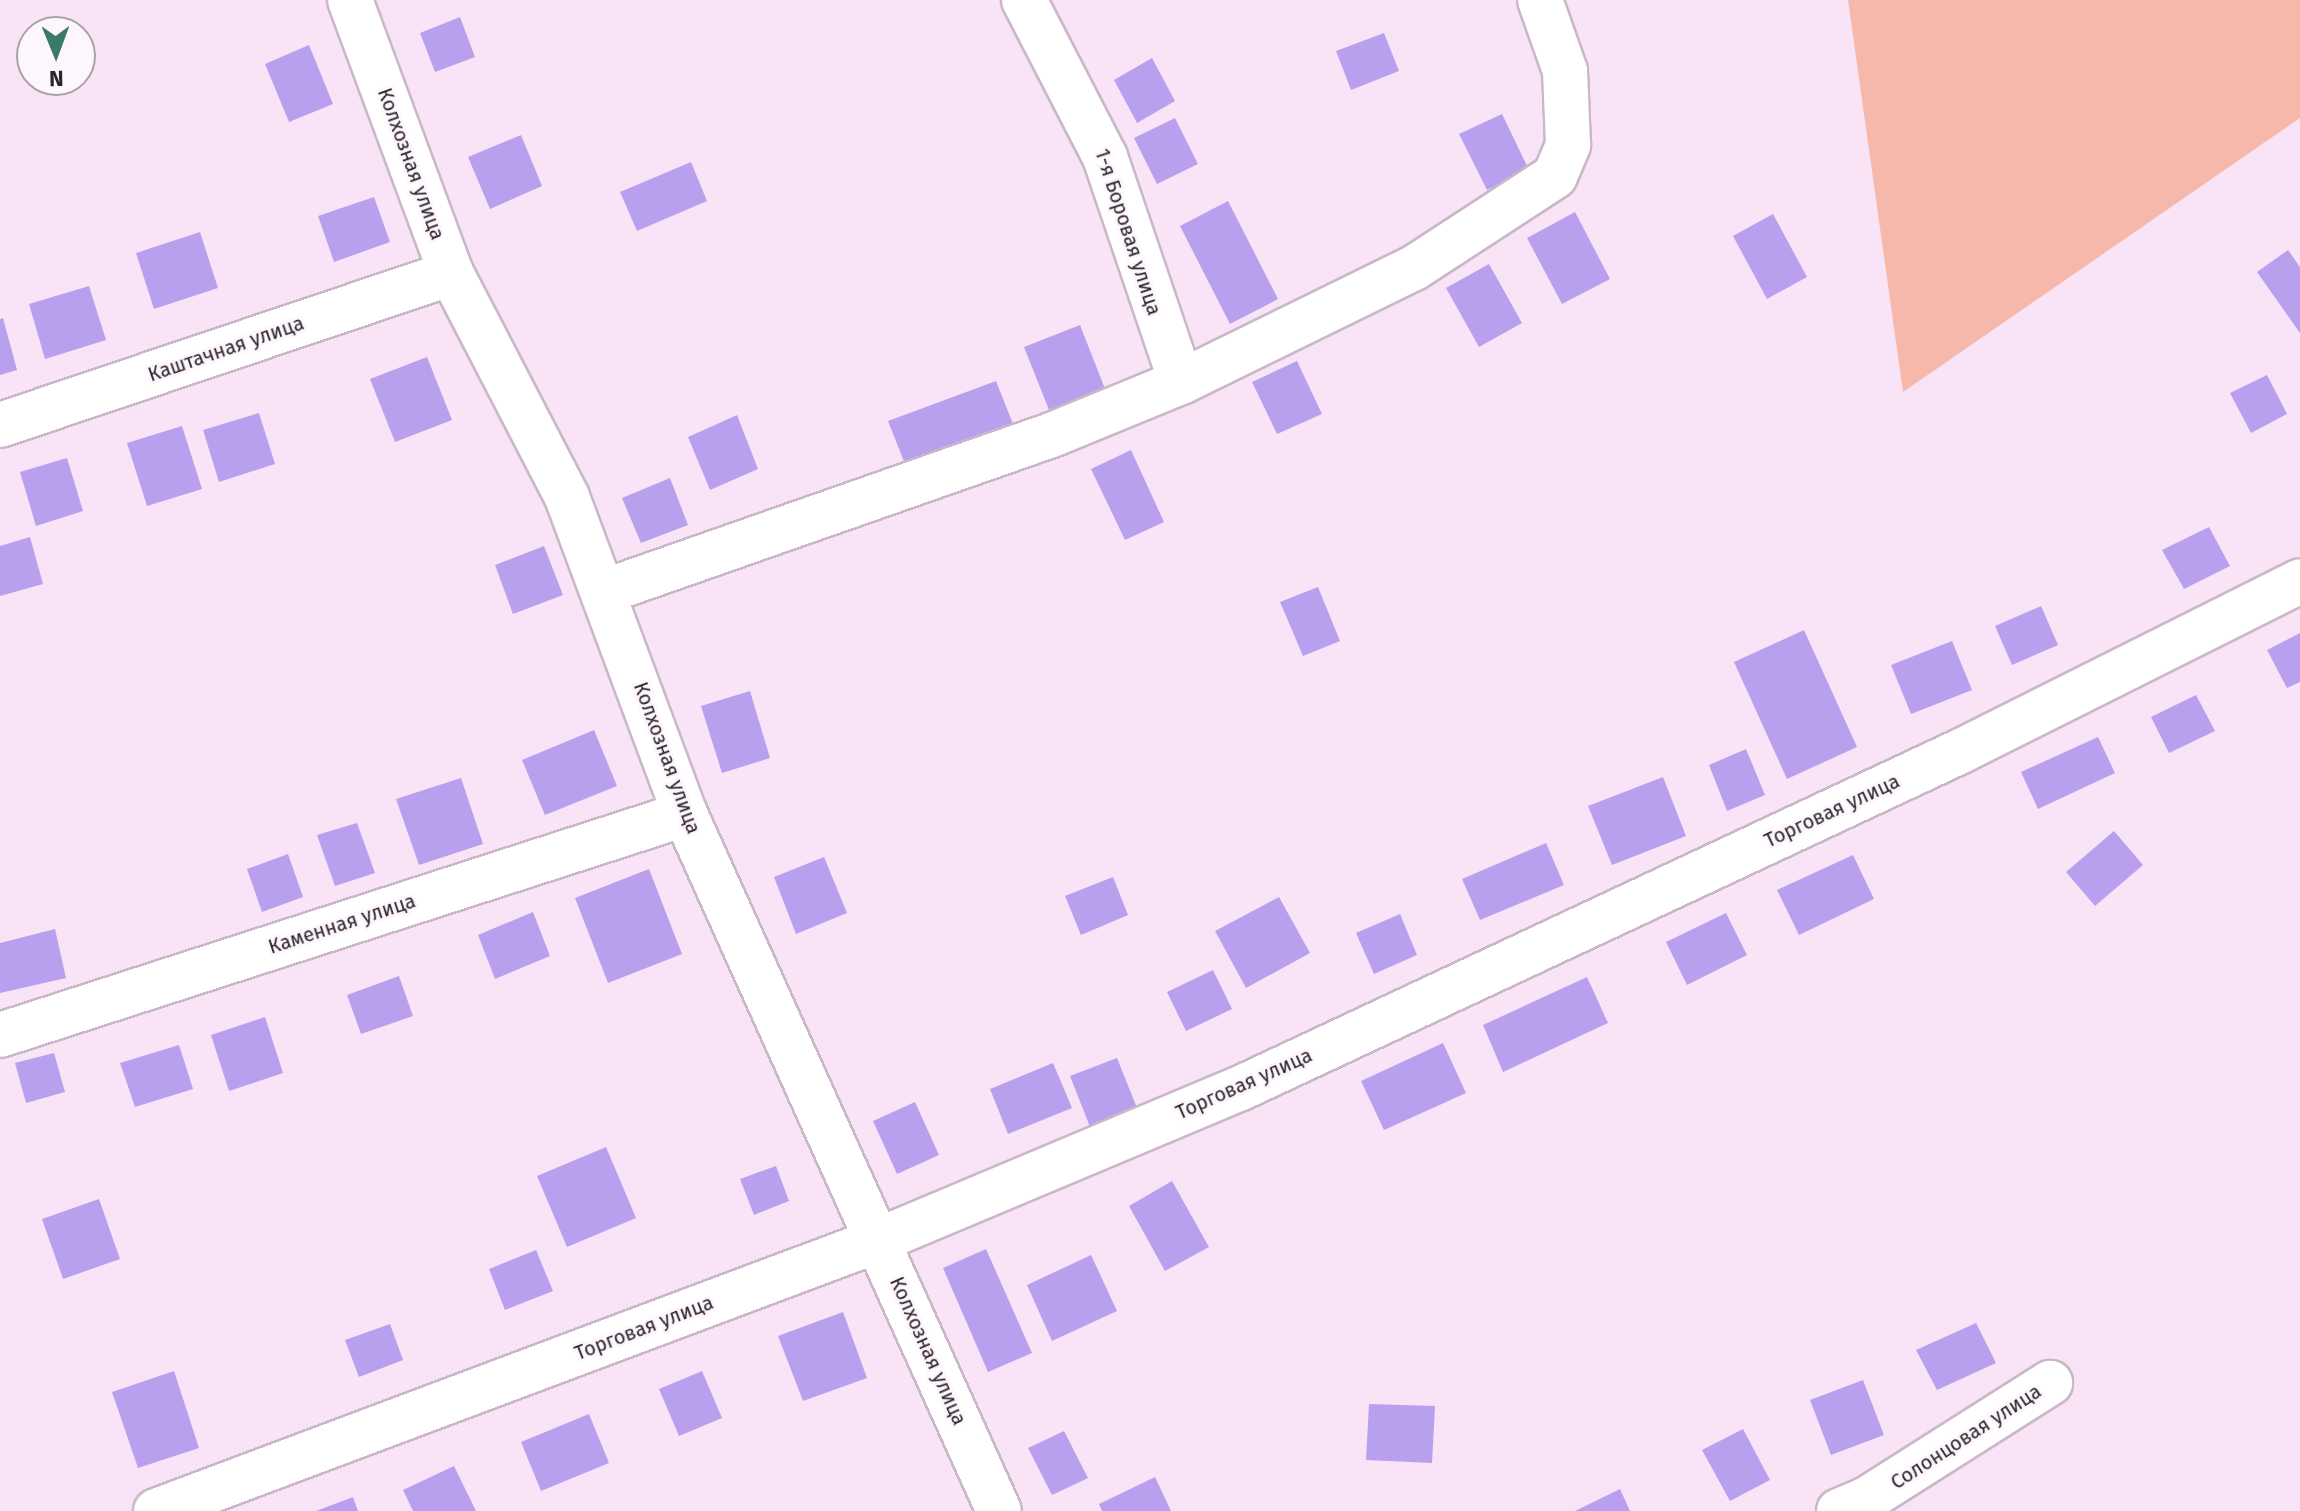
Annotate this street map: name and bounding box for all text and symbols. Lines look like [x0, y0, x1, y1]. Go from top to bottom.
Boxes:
north arrow [16, 16, 96, 96]
text: N [49, 65, 64, 92]
street label: Колхозная улица [372, 85, 450, 243]
street label: 1-я Боровая улица [1090, 146, 1166, 318]
street label: Каштачная улица [145, 311, 307, 387]
street label: Колхозная улица [628, 679, 706, 837]
street label: Торговая улица [1761, 769, 1903, 853]
street label: Каменная улица [265, 889, 419, 959]
street label: Торговая улица [1172, 1043, 1316, 1125]
street label: Колхозная улица [885, 1273, 971, 1429]
street label: Торговая улица [571, 1291, 717, 1365]
street label: Солонцовая улица [1886, 1379, 2046, 1495]

